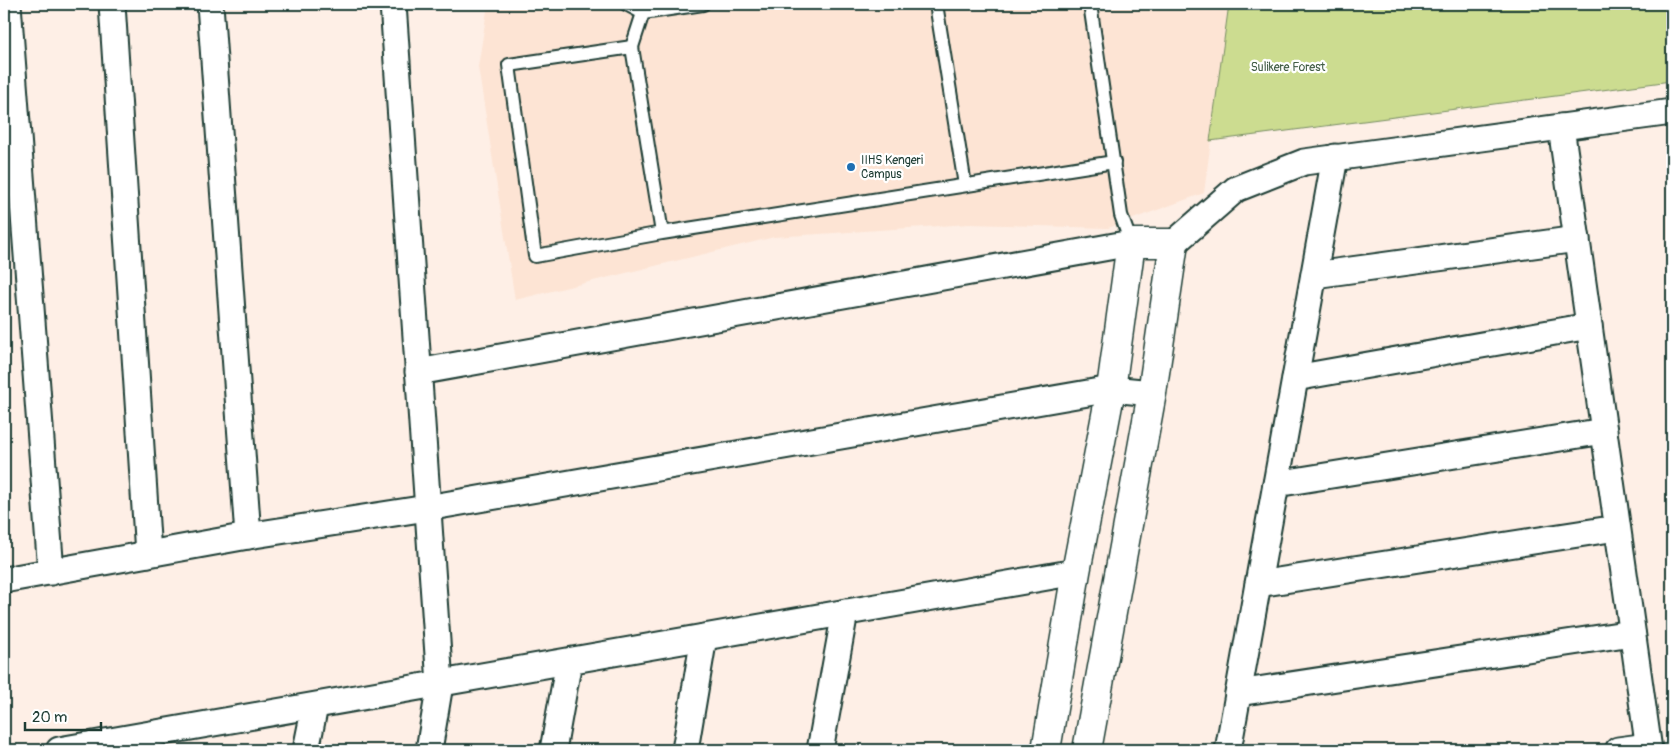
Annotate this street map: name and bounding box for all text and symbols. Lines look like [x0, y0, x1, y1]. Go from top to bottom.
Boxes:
park label: Sulikere Forest [1251, 60, 1326, 75]
place label: IIHS Kengeri Campus [861, 153, 923, 182]
marker: IIHS Kengeri Campus [845, 161, 857, 173]
scale bar [25, 699, 101, 731]
text: 20 m [32, 708, 67, 727]

